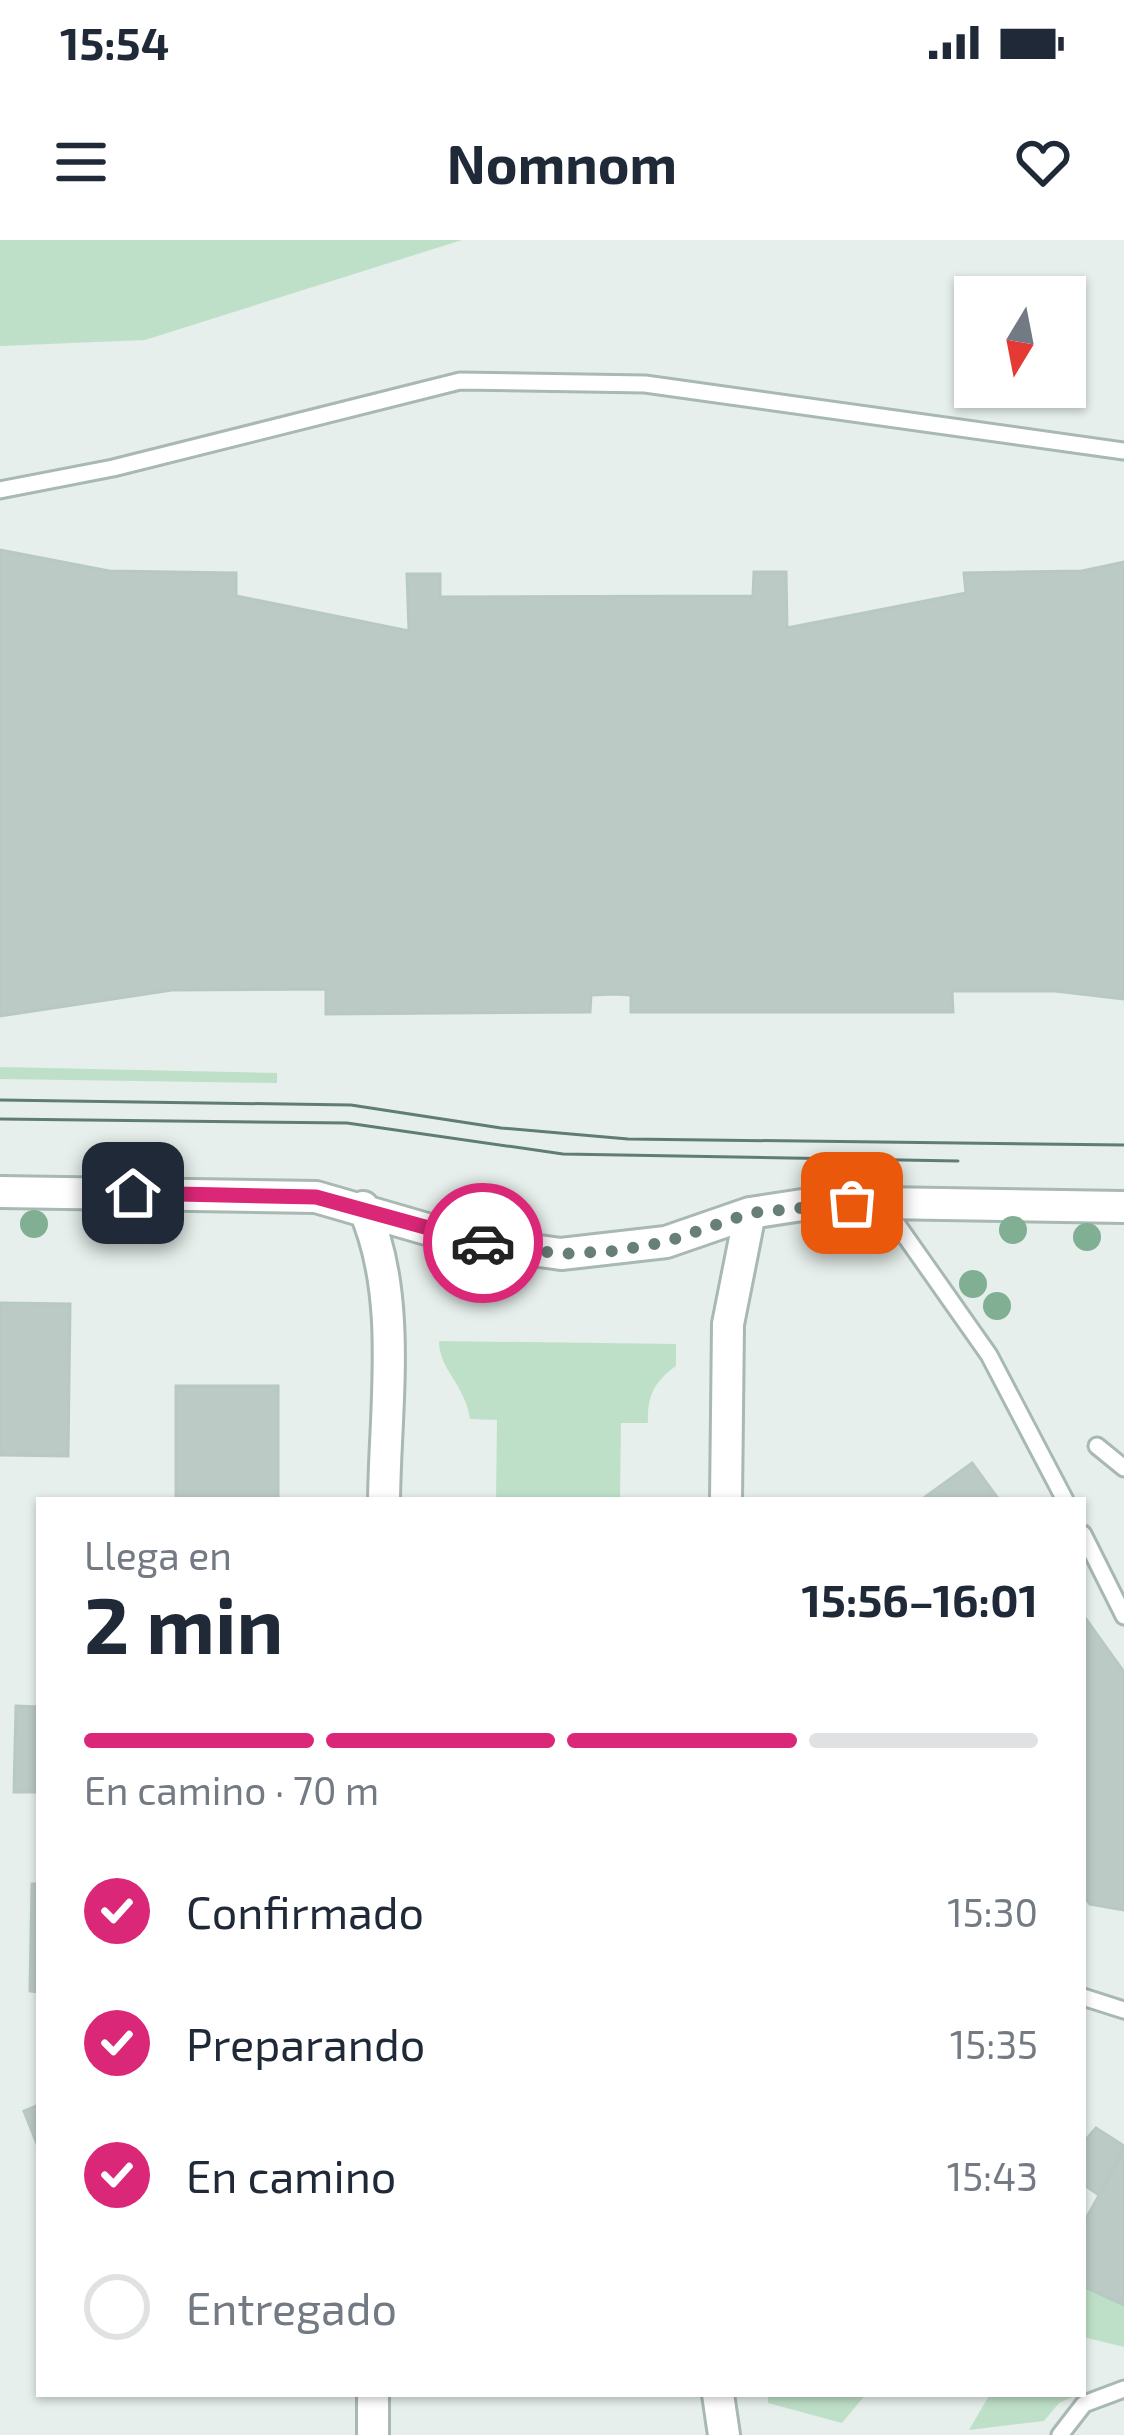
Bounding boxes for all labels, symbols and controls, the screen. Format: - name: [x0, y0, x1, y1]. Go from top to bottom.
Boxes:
- text: 15:54: [60, 15, 169, 69]
- icon: menu: [48, 129, 114, 195]
- icon: heart: [1010, 129, 1076, 195]
- text: Nomnom: [447, 130, 677, 195]
- north arrow: [954, 276, 1086, 408]
- map controls: [954, 276, 1086, 408]
- pin: [82, 1142, 184, 1244]
- pin: [801, 1152, 903, 1254]
- icon: home: [100, 1160, 166, 1226]
- icon: bag: [819, 1170, 885, 1236]
- courier: [423, 1183, 543, 1303]
- icon: car: [450, 1210, 516, 1276]
- text: Llega en: [84, 1531, 232, 1578]
- text: 15:56–16:01: [802, 1572, 1038, 1626]
- text: 2 min: [84, 1576, 283, 1670]
- text: En camino · 70 m: [84, 1766, 379, 1813]
- icon: check: [84, 1878, 150, 1944]
- text: Confirmado: [186, 1884, 424, 1938]
- text: 15:30: [947, 1888, 1038, 1935]
- icon: check: [84, 2010, 150, 2076]
- text: Preparando: [186, 2016, 425, 2070]
- text: 15:35: [950, 2020, 1038, 2067]
- icon: check: [84, 2142, 150, 2208]
- text: En camino: [186, 2148, 396, 2202]
- text: 15:43: [947, 2152, 1038, 2199]
- text: Entregado: [186, 2280, 397, 2334]

